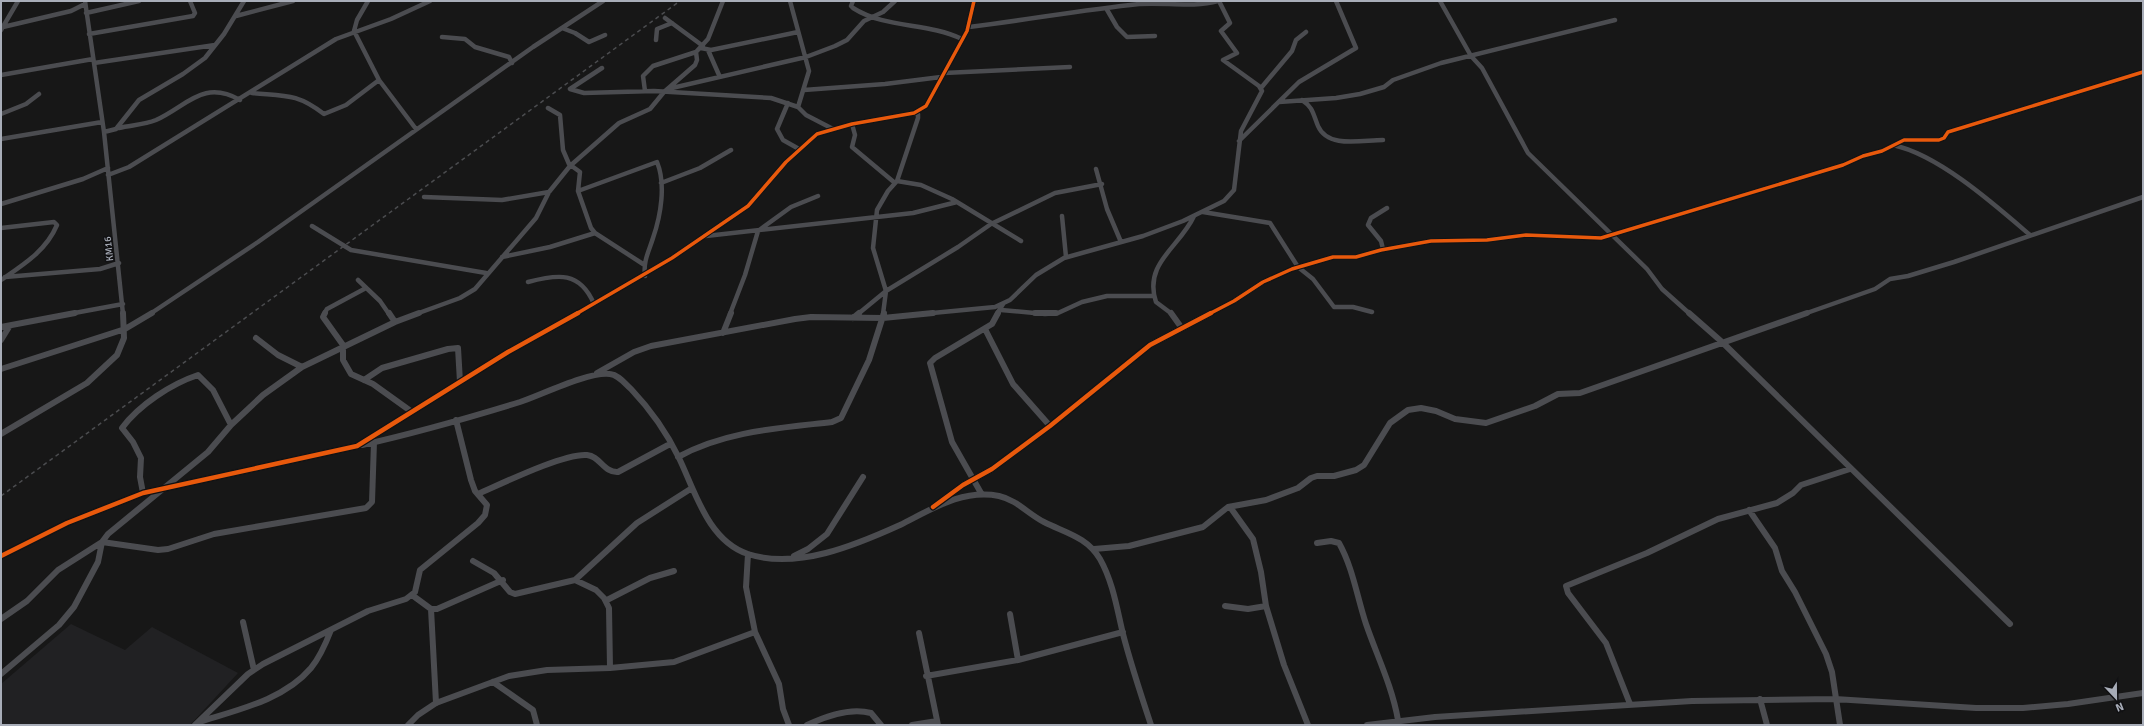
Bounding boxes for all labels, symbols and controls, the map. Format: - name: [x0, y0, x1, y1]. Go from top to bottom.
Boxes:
- street label: KM16: [102, 236, 116, 262]
- north arrow: [2096, 678, 2136, 718]
- text: N: [2114, 699, 2126, 714]

